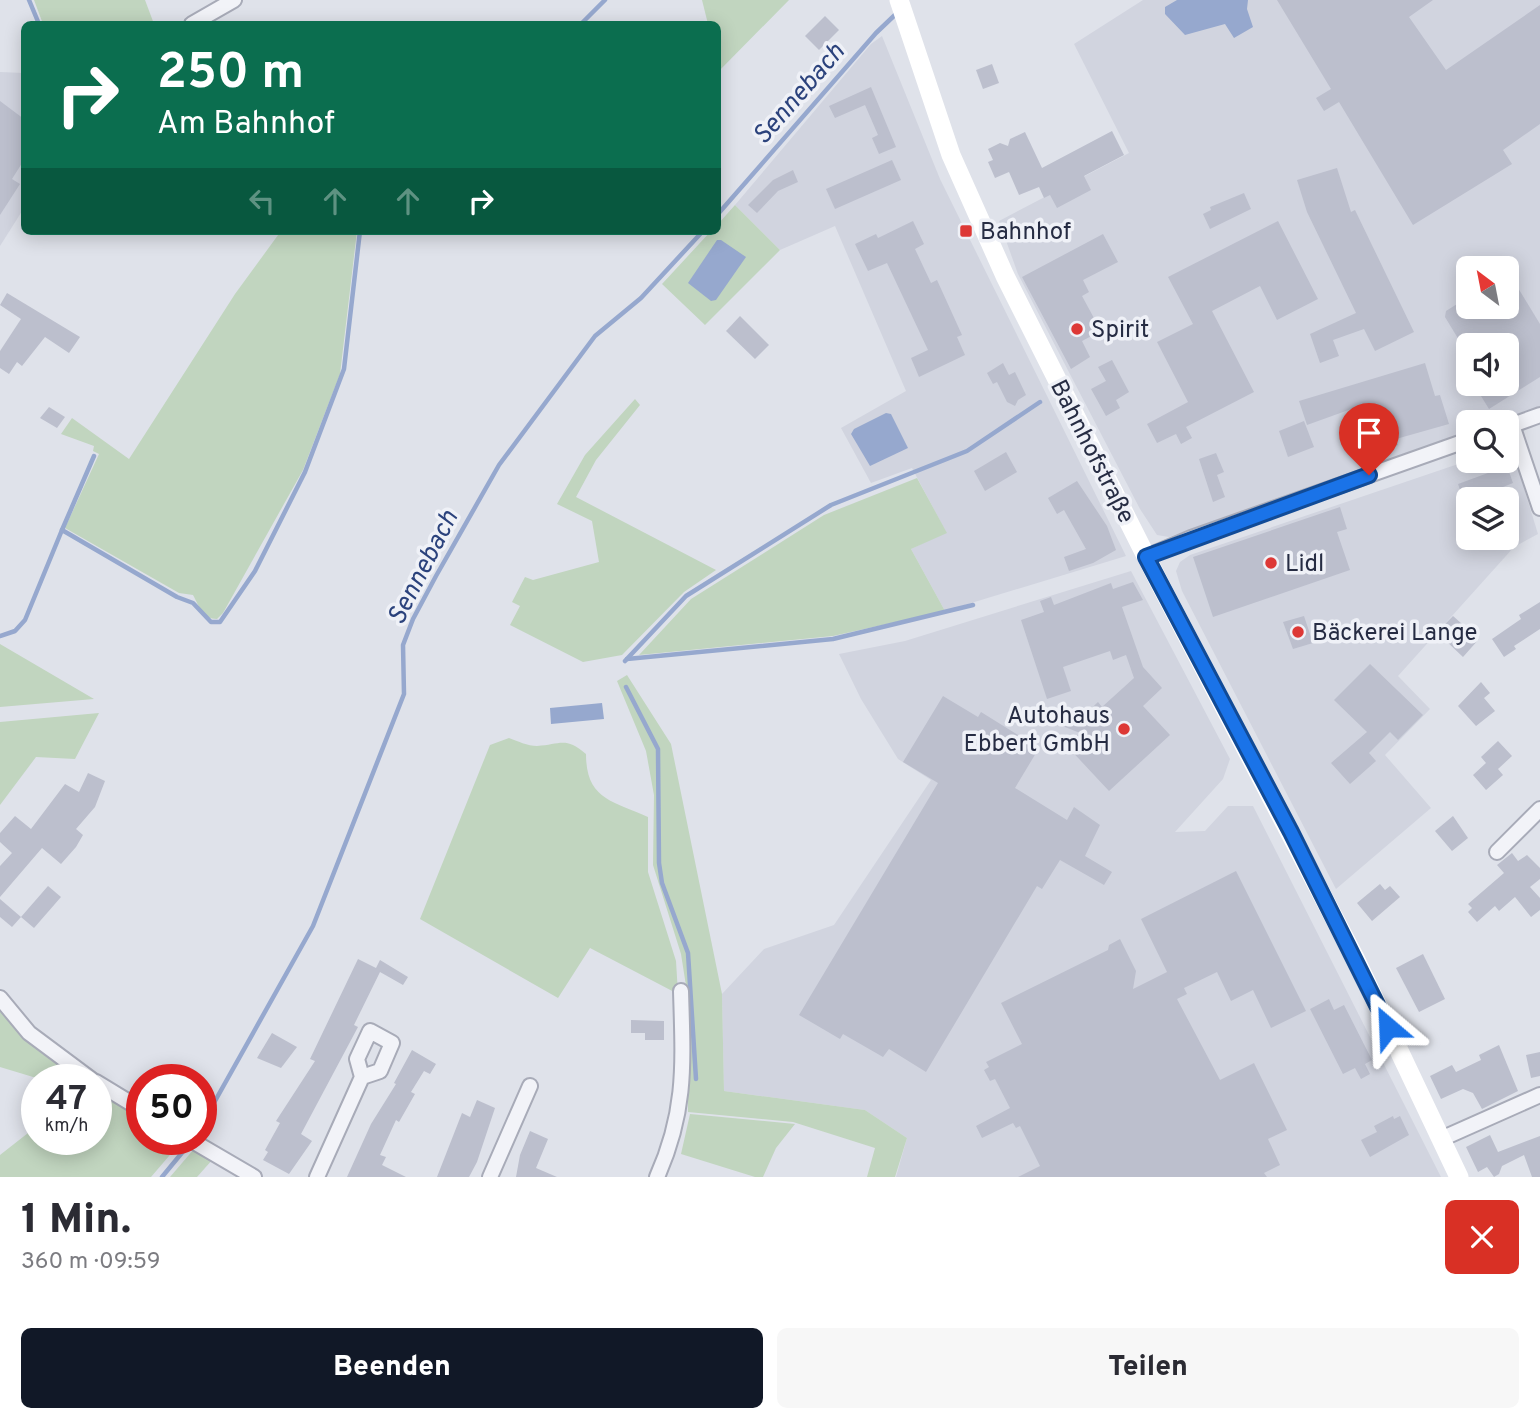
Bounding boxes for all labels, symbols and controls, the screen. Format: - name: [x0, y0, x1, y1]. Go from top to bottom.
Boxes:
- water label: Sennebach: [747, 37, 853, 152]
- text: 250 m: [157, 44, 304, 106]
- icon: right: [42, 49, 133, 140]
- text: Am Bahnhof: [157, 105, 335, 145]
- icon: left: [243, 182, 281, 220]
- icon: ahead: [316, 182, 354, 220]
- icon: ahead: [389, 182, 427, 220]
- icon: right: [462, 182, 500, 220]
- place label: Bahnhof: [980, 218, 1071, 248]
- marker: Bahnhof: [958, 223, 974, 239]
- north arrow: [1456, 256, 1519, 318]
- map controls: [1456, 256, 1519, 550]
- place label: Spirit: [1091, 316, 1149, 346]
- marker: Spirit: [1069, 321, 1085, 337]
- button: sound: [1456, 333, 1519, 396]
- street label: Bahnhofstraße: [1042, 375, 1140, 529]
- pin: [1339, 403, 1399, 475]
- button: search: [1456, 410, 1519, 473]
- icon: arrive: [1350, 414, 1388, 452]
- button: layers: [1456, 487, 1519, 550]
- water label: Sennebach: [381, 505, 467, 631]
- place label: Lidl: [1285, 550, 1324, 580]
- marker: Lidl: [1263, 555, 1279, 571]
- place label: Bäckerei Lange: [1312, 619, 1477, 649]
- marker: Bäckerei Lange: [1290, 624, 1306, 640]
- place label: Autohaus Ebbert GmbH: [964, 702, 1110, 760]
- marker: Autohaus Ebbert GmbH: [1116, 721, 1132, 737]
- position arrow: [1351, 990, 1425, 1064]
- speed limit sign: 50: [126, 1064, 217, 1155]
- text: 47: [46, 1078, 87, 1122]
- text: km/h: [45, 1115, 88, 1138]
- text: 1 Min.: [21, 1195, 131, 1248]
- button: close: [1445, 1200, 1519, 1274]
- text: 360 m · 09:59: [21, 1248, 161, 1277]
- button: Beenden: [21, 1328, 763, 1408]
- button: Teilen: [777, 1328, 1519, 1408]

